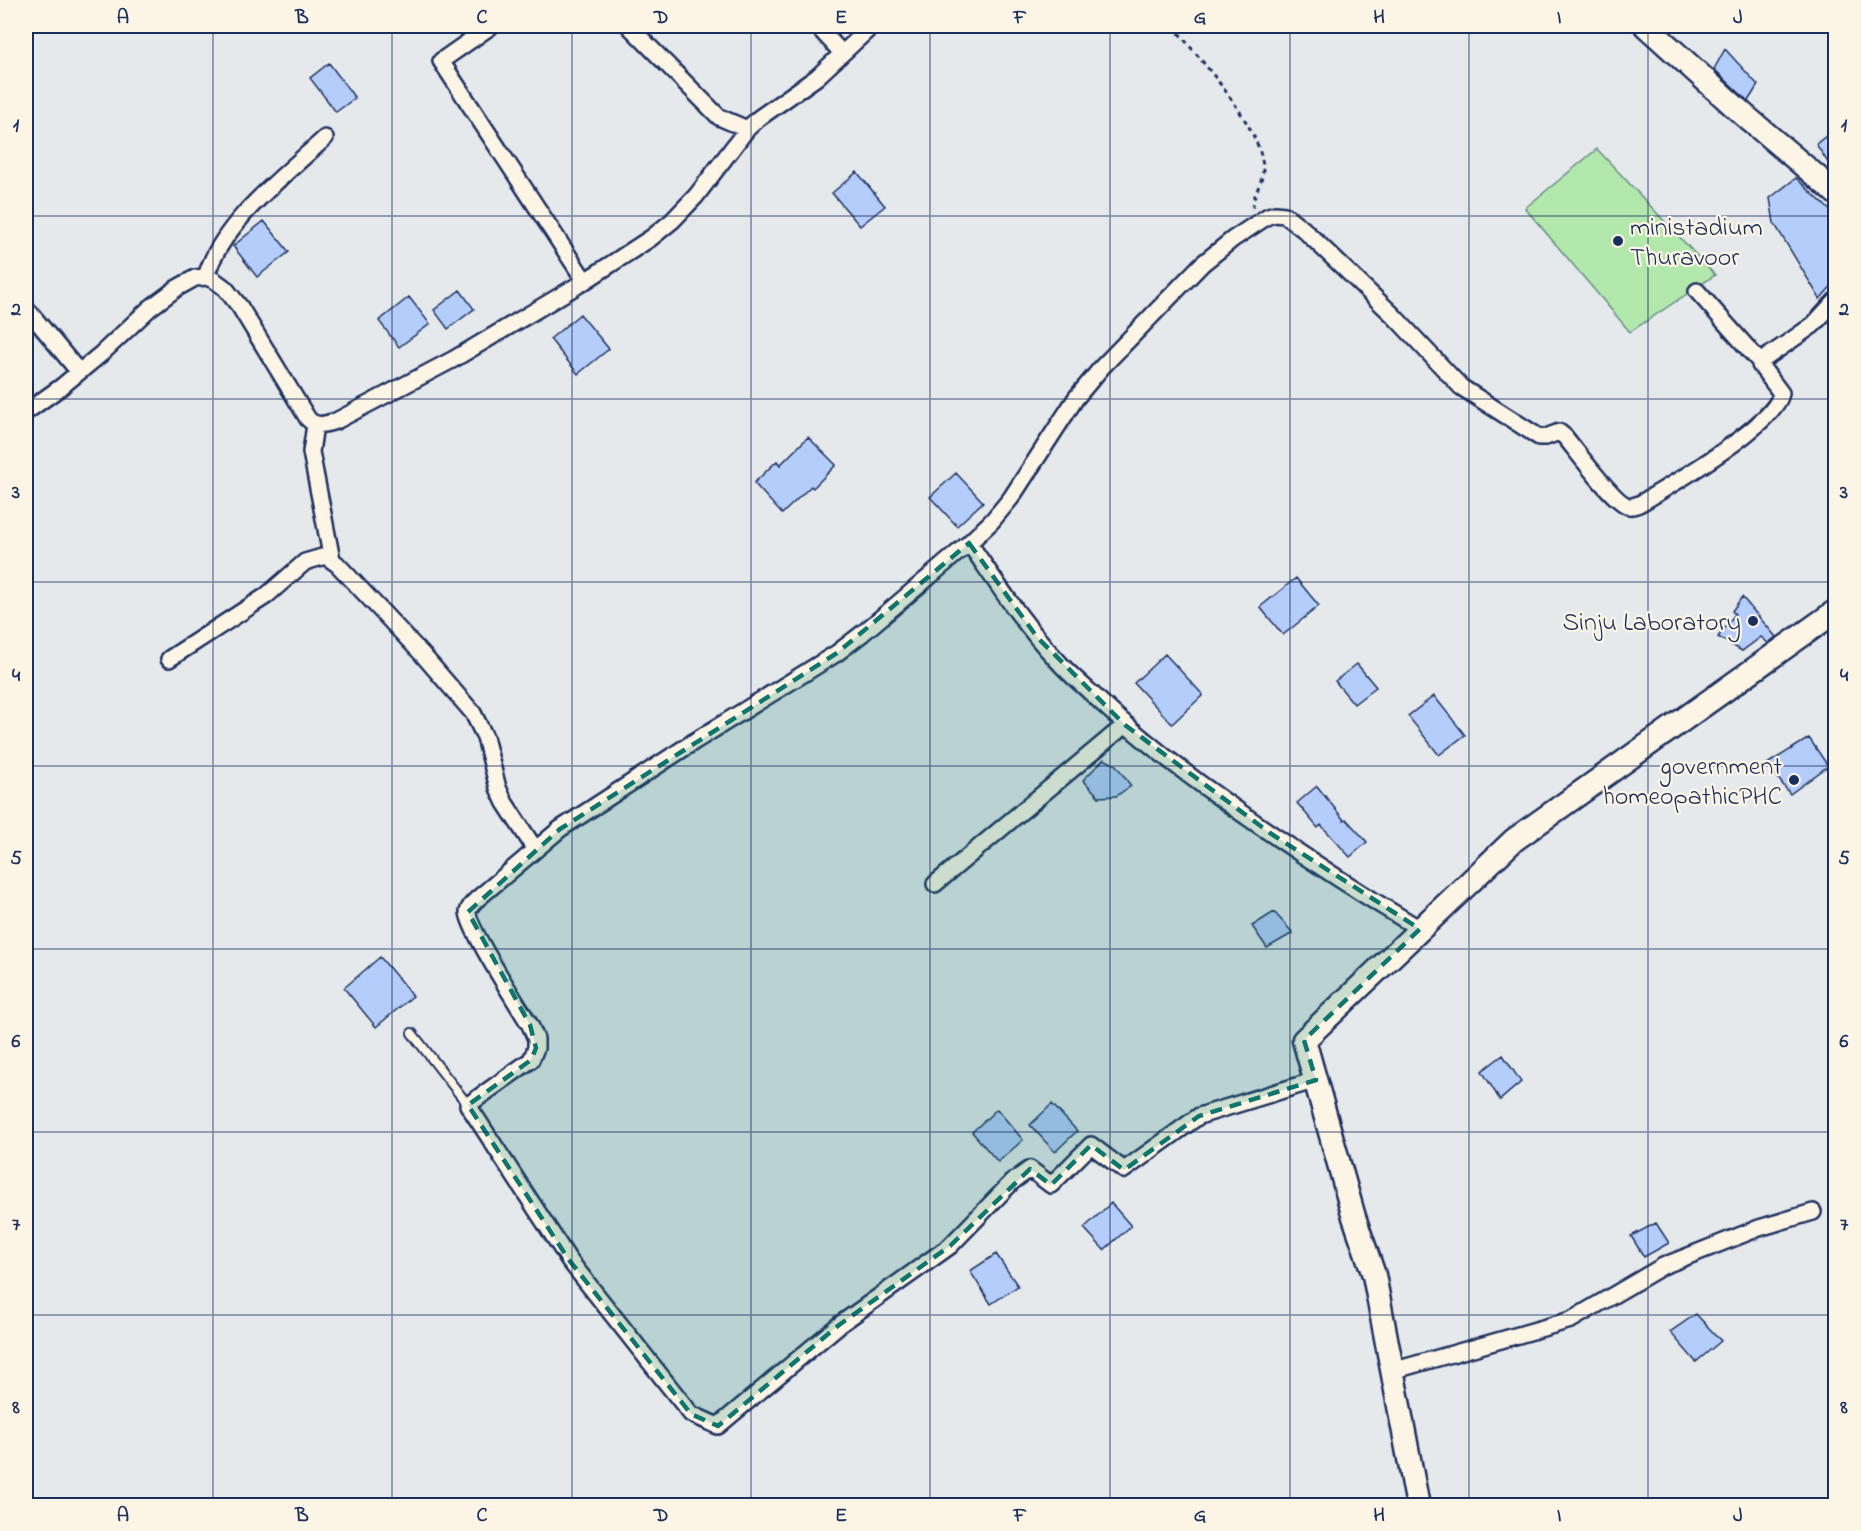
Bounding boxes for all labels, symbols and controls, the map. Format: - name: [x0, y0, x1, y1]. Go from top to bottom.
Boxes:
- text: A: [117, 4, 129, 33]
- text: B: [294, 4, 309, 33]
- text: C: [477, 4, 488, 33]
- text: D: [653, 4, 668, 33]
- text: E: [835, 4, 847, 33]
- text: F: [1013, 4, 1027, 33]
- text: G: [1194, 4, 1207, 33]
- text: H: [1373, 4, 1385, 33]
- text: I: [1557, 4, 1562, 33]
- text: J: [1733, 4, 1743, 33]
- text: 1: [13, 112, 20, 141]
- text: 1: [1841, 112, 1848, 141]
- place label: ministadium Thuravoor: [1630, 210, 1763, 278]
- marker: ministadium Thuravoor: [1611, 234, 1625, 248]
- text: 2: [10, 296, 21, 325]
- text: 2: [1838, 296, 1849, 325]
- text: 3: [11, 479, 20, 508]
- text: 3: [1839, 479, 1848, 508]
- place label: Sinju Laboratory: [1563, 605, 1741, 643]
- marker: Sinju Laboratory: [1746, 614, 1760, 628]
- text: 4: [12, 662, 21, 691]
- text: 4: [1840, 662, 1849, 691]
- place label: government homeopathicPHC: [1602, 749, 1782, 817]
- marker: government homeopathicPHC: [1787, 773, 1801, 787]
- text: 5: [10, 845, 22, 874]
- text: 5: [1838, 845, 1850, 874]
- text: 6: [12, 1028, 21, 1057]
- text: 6: [1840, 1028, 1849, 1057]
- text: 7: [12, 1211, 21, 1240]
- text: 7: [1840, 1211, 1849, 1240]
- text: 8: [11, 1394, 20, 1423]
- text: 8: [1839, 1394, 1848, 1423]
- text: A: [117, 1502, 129, 1531]
- text: B: [294, 1502, 309, 1531]
- text: C: [477, 1502, 488, 1531]
- text: D: [653, 1502, 668, 1531]
- text: E: [835, 1502, 847, 1531]
- text: F: [1013, 1502, 1027, 1531]
- text: G: [1194, 1502, 1207, 1531]
- text: H: [1373, 1502, 1385, 1531]
- text: I: [1557, 1502, 1562, 1531]
- text: J: [1733, 1502, 1743, 1531]

